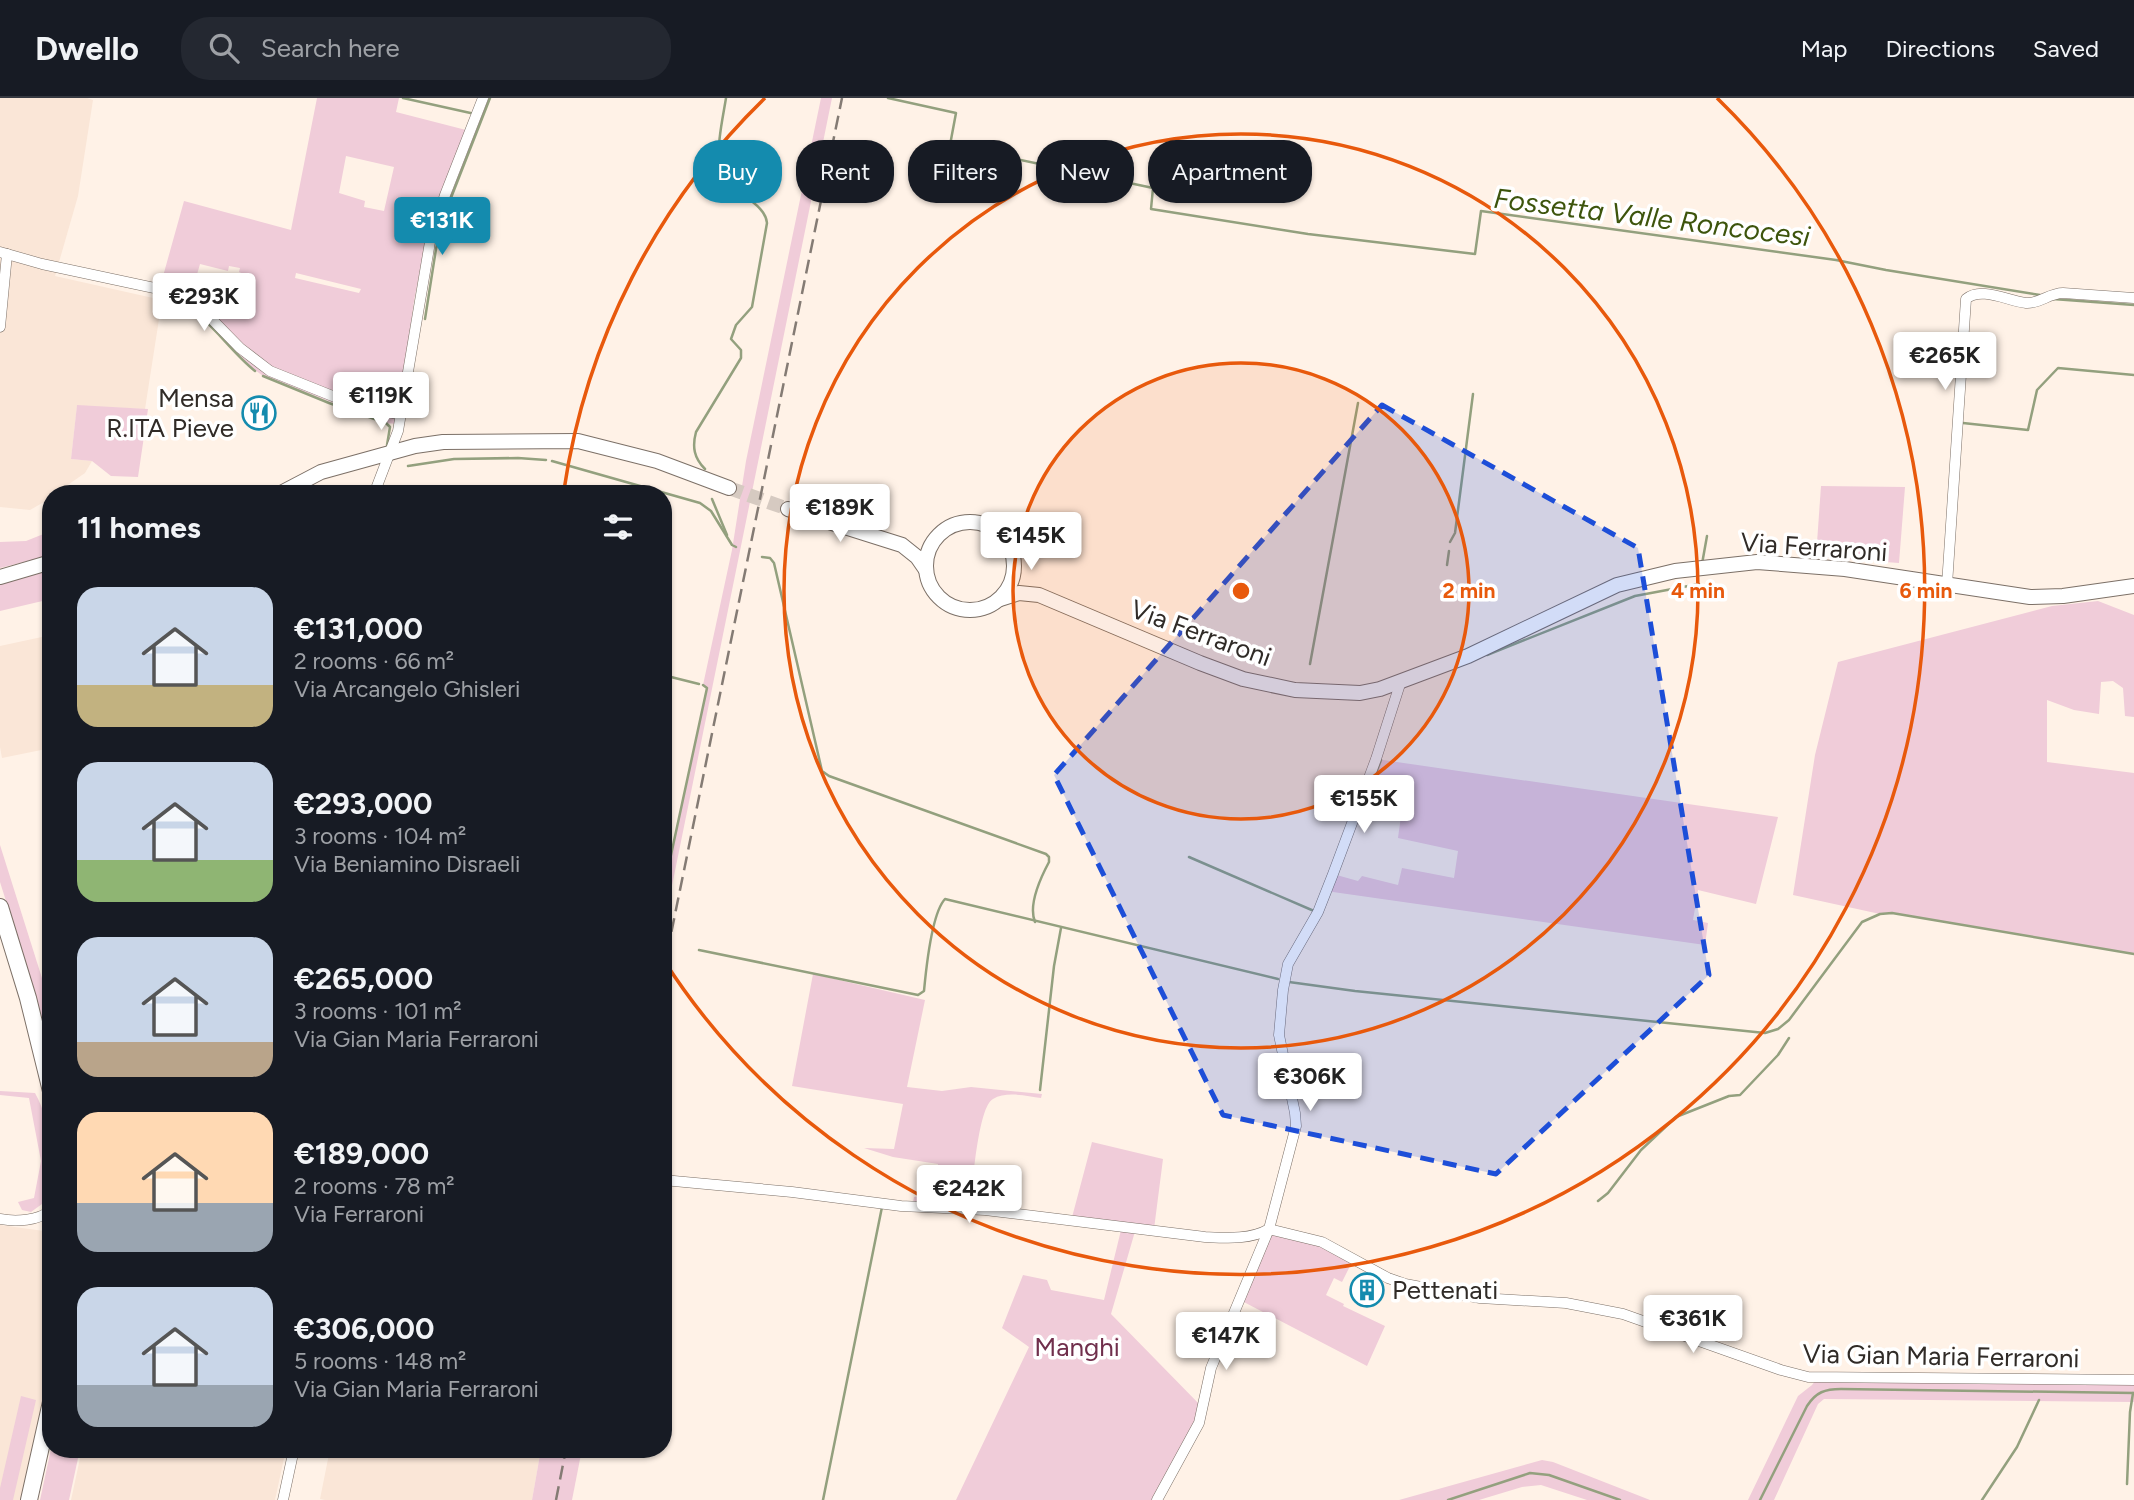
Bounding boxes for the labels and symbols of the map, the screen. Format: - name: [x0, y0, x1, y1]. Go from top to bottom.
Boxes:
- water label: Fossetta Valle Roncocesi: [1492, 181, 1813, 253]
- pin: €131K: [393, 198, 491, 257]
- pin: €293K: [155, 274, 253, 333]
- pin: €265K: [1896, 332, 1994, 392]
- pin: €119K: [332, 372, 430, 432]
- place label: Mensa R.ITA Pieve: [106, 382, 234, 444]
- restaurant icon: Mensa R.ITA Pieve: [240, 394, 278, 432]
- pin: €189K: [791, 484, 889, 544]
- pin: €145K: [982, 512, 1080, 572]
- street label: Via Ferraroni: [1739, 526, 1889, 568]
- text: 2 min: [1443, 578, 1495, 603]
- text: 4 min: [1671, 578, 1725, 603]
- text: 6 min: [1900, 578, 1952, 603]
- centre of rings: [1229, 579, 1253, 603]
- street label: Via Ferraroni: [1126, 593, 1276, 673]
- pin: €155K: [1315, 776, 1413, 835]
- pin: €306K: [1261, 1054, 1359, 1113]
- pin: €242K: [920, 1166, 1018, 1225]
- building icon: Pettenati: [1348, 1271, 1386, 1309]
- place label: Pettenati: [1392, 1274, 1498, 1306]
- pin: €361K: [1644, 1296, 1742, 1355]
- pin: €147K: [1177, 1312, 1275, 1372]
- park label: Manghi: [1034, 1331, 1120, 1363]
- street label: Via Gian Maria Ferraroni: [1802, 1338, 2080, 1374]

